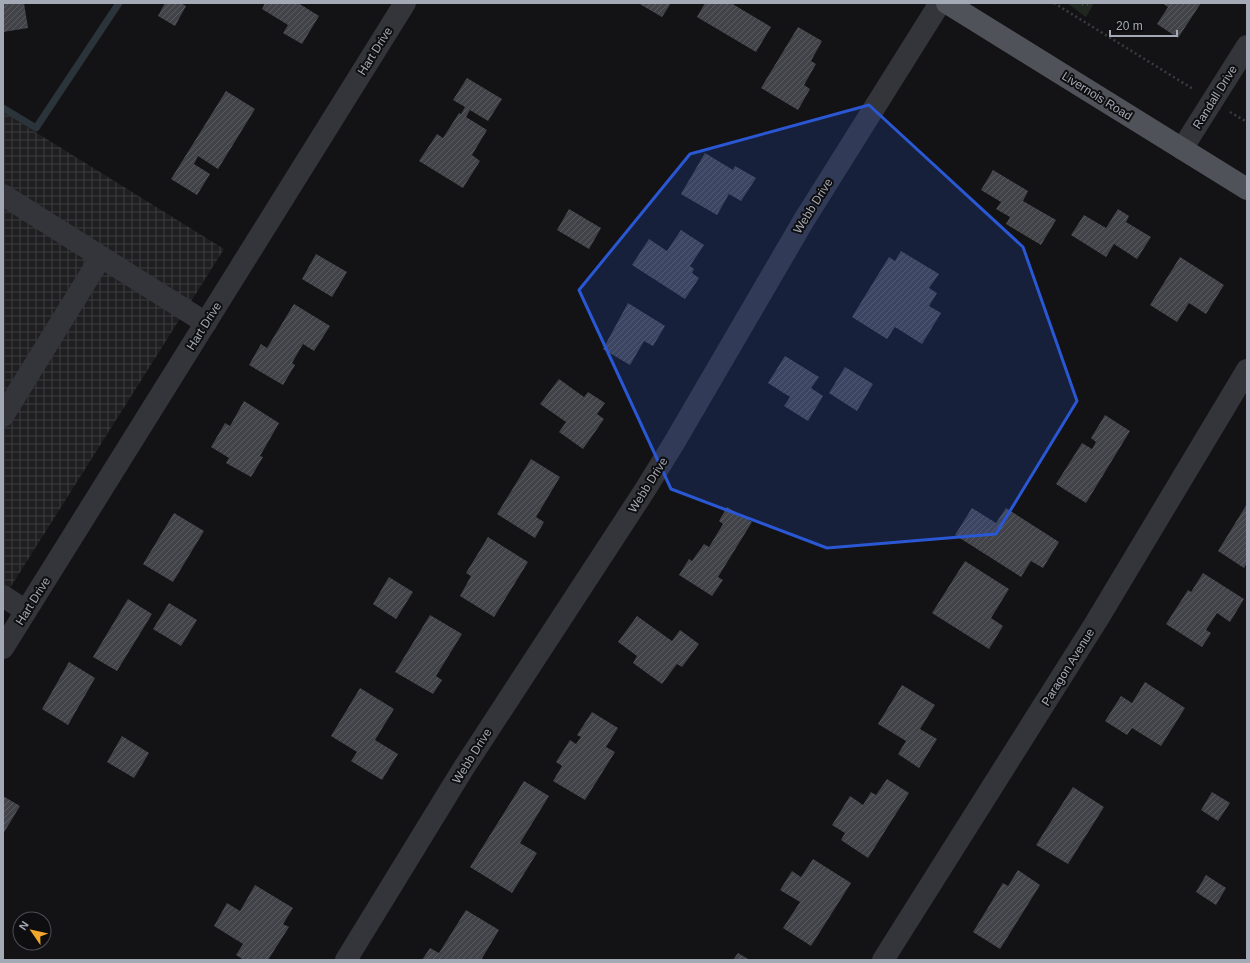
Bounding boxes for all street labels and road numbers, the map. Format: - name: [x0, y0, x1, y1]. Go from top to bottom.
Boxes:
- street label: Hart Drive: [355, 24, 395, 78]
- street label: Randall Drive: [1190, 62, 1240, 131]
- street label: Livernois Road: [1059, 69, 1135, 123]
- street label: Webb Drive: [791, 176, 836, 236]
- street label: Hart Drive: [184, 299, 224, 353]
- street label: Webb Drive: [626, 455, 671, 515]
- street label: Hart Drive: [13, 574, 53, 628]
- street label: Paragon Avenue: [1039, 625, 1098, 708]
- street label: Webb Drive: [450, 726, 495, 786]

